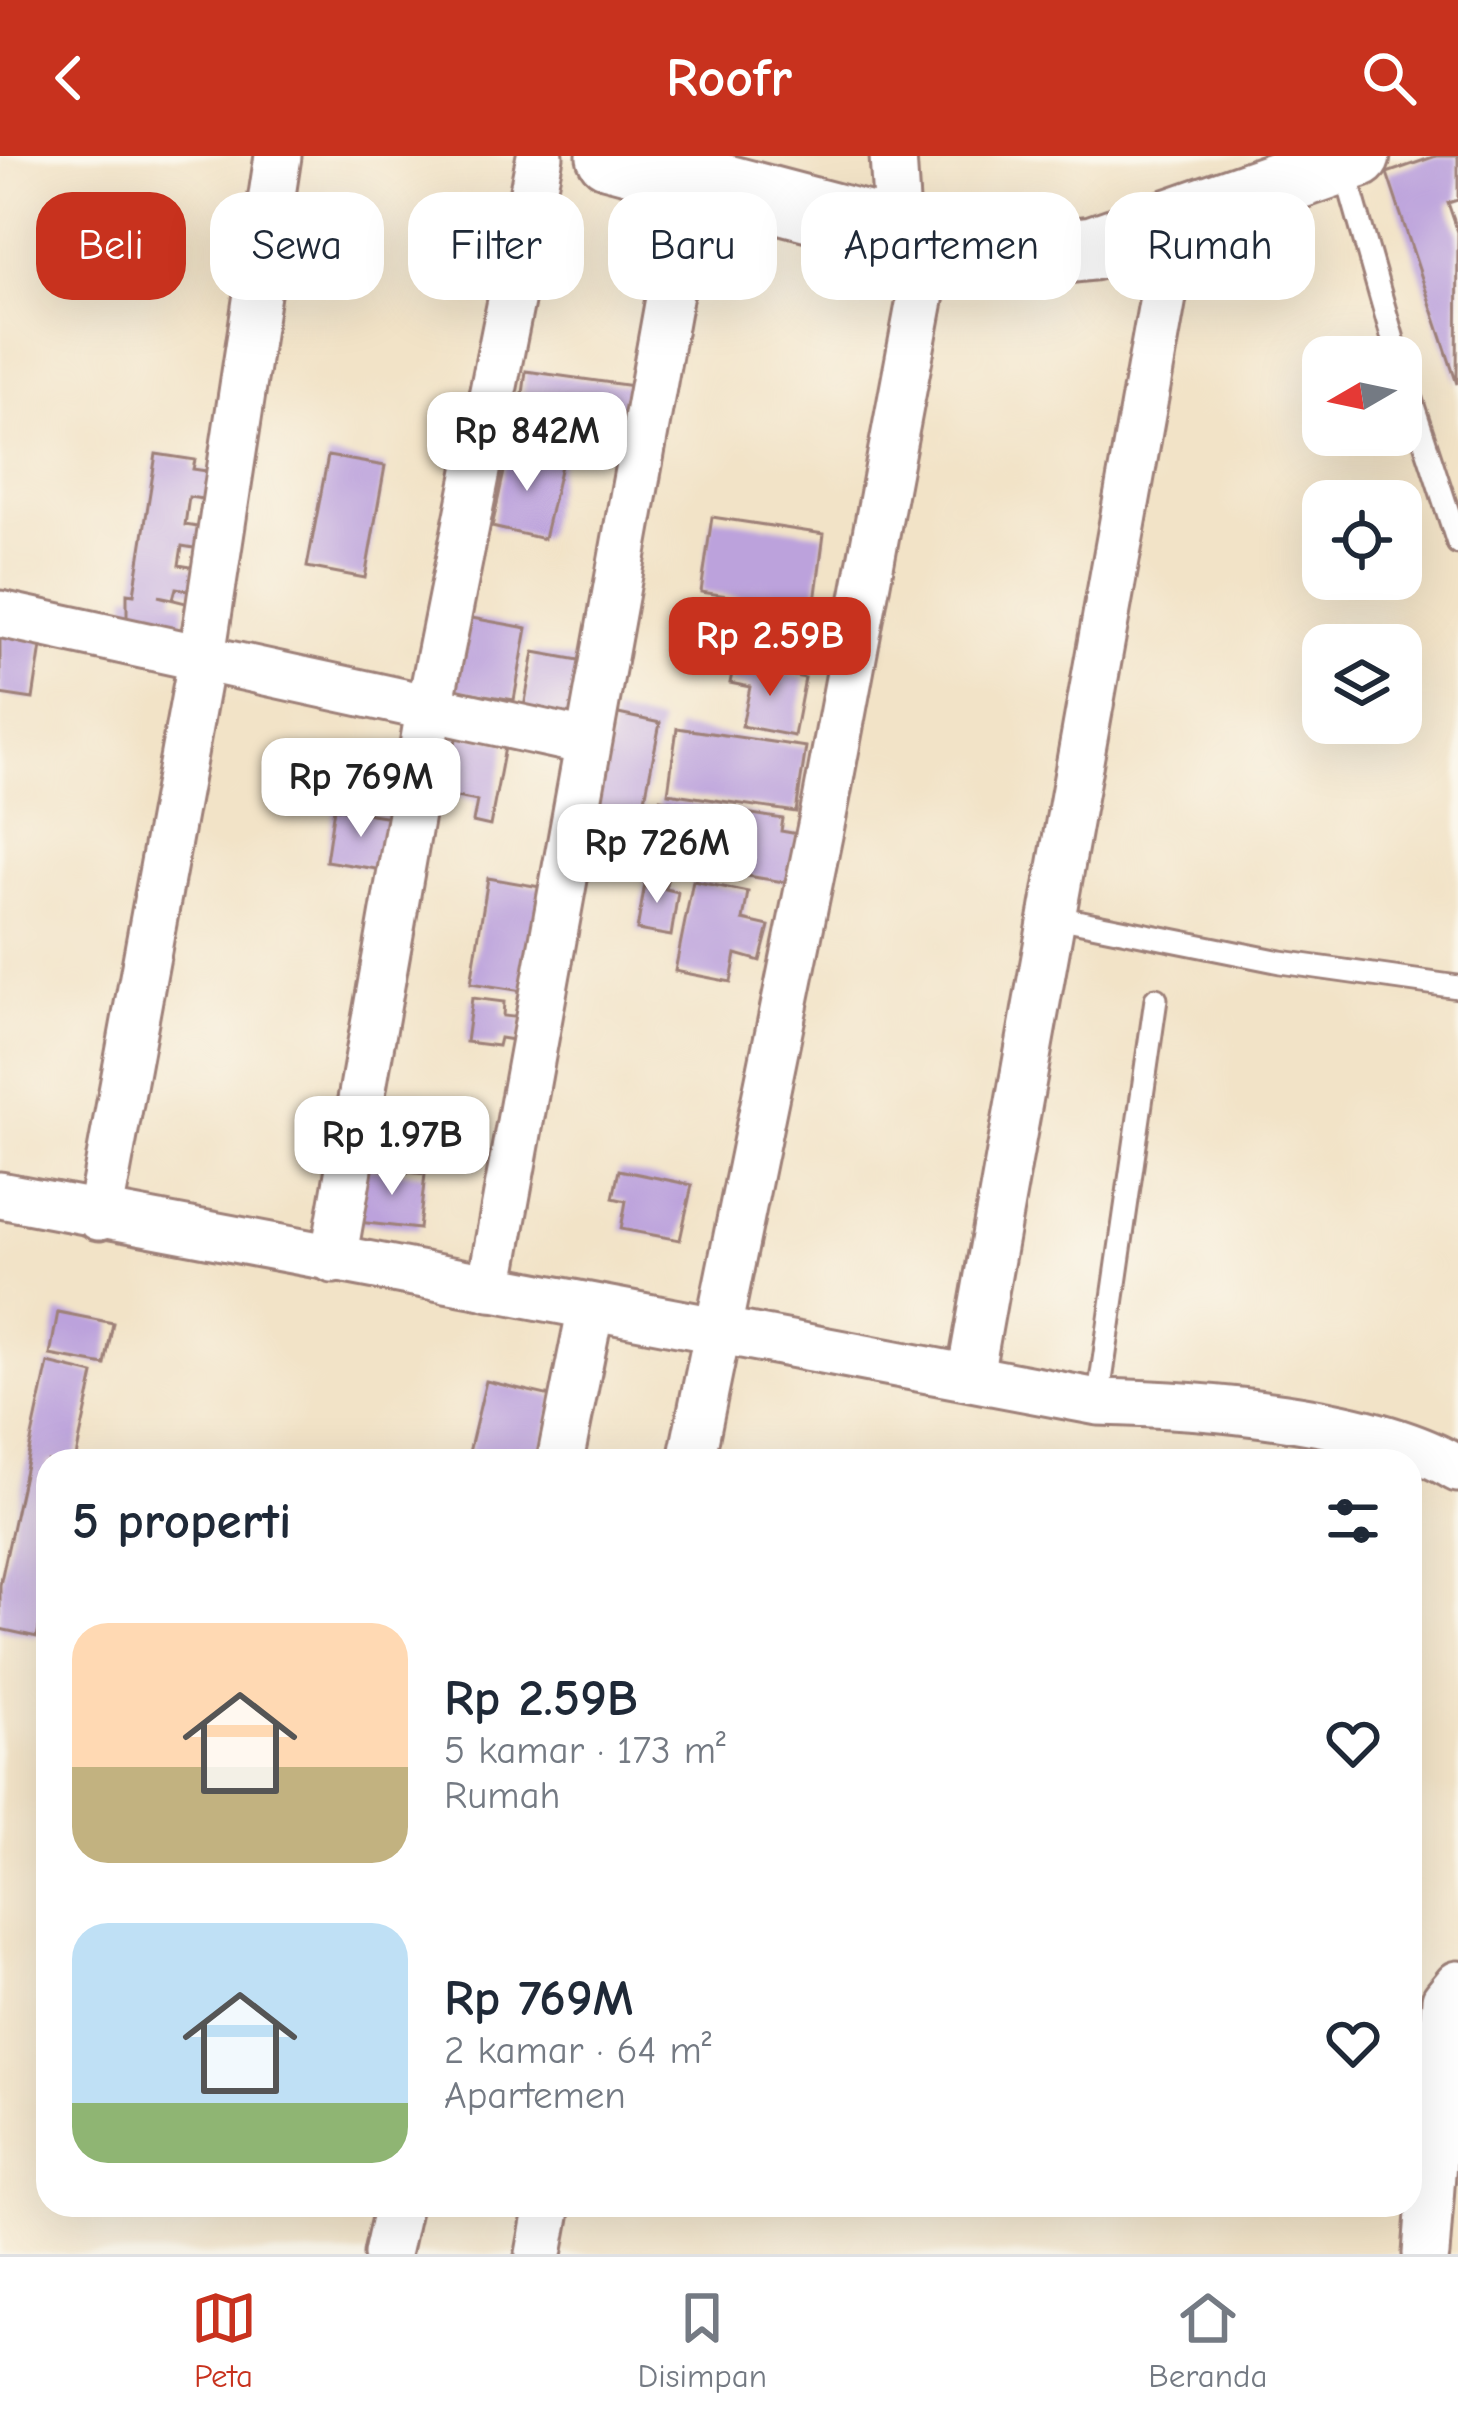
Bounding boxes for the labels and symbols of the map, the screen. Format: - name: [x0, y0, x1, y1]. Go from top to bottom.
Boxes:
- north arrow: [1302, 336, 1422, 456]
- pin: Rp 842M: [416, 392, 638, 494]
- pin: Rp 2.59B: [646, 597, 894, 699]
- pin: Rp 769M: [250, 738, 472, 840]
- pin: Rp 726M: [546, 804, 768, 906]
- pin: Rp 1.97B: [268, 1096, 516, 1198]

